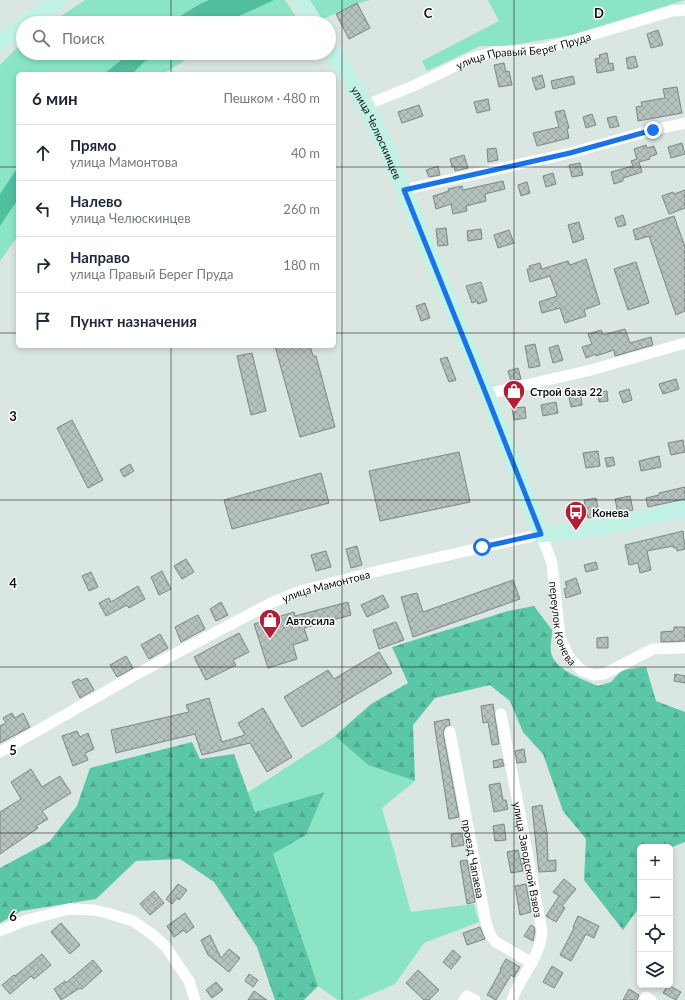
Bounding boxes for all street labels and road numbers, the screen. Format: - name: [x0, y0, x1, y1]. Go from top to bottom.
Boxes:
- street label: улица Правый Берег Пруда: [454, 29, 592, 71]
- street label: улица Челюскинцев: [349, 83, 405, 181]
- street label: улица Мамонтова: [280, 567, 371, 604]
- street label: переулок Конева: [548, 581, 580, 668]
- street label: улица Заводской Взвоз: [511, 801, 546, 918]
- street label: проезд Чапаева: [460, 818, 488, 899]

